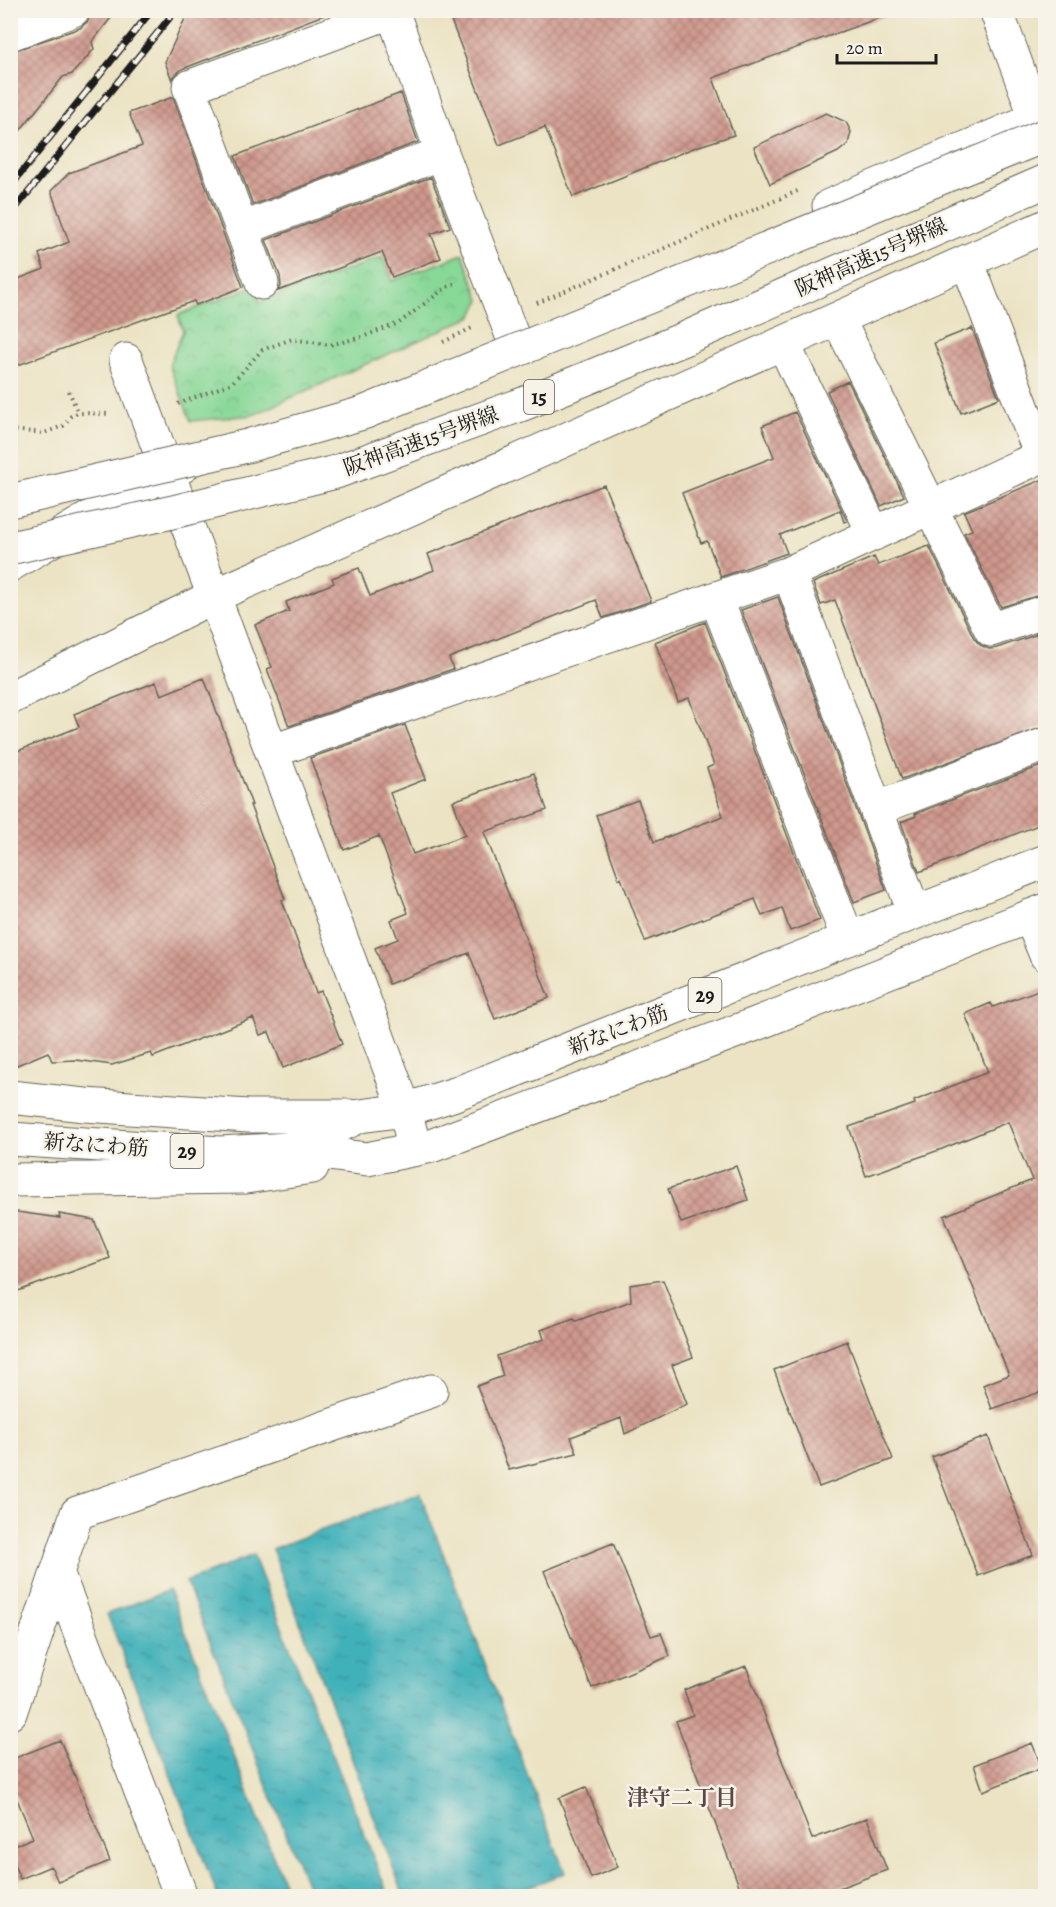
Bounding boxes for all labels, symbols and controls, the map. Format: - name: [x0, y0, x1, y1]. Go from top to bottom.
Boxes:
- scale bar: [837, 27, 936, 65]
- text: 20 m: [846, 36, 883, 60]
- street label: 阪神高速15号堺線: [791, 211, 951, 303]
- road number: 15: [524, 380, 554, 414]
- street label: 阪神高速15号堺線: [340, 400, 502, 482]
- road number: 29: [688, 978, 722, 1012]
- street label: 新なにわ筋: [564, 998, 672, 1062]
- street label: 新なにわ筋: [43, 1127, 149, 1163]
- road number: 29: [170, 1134, 204, 1168]
- district label: 津守二丁目: [627, 1783, 737, 1813]

